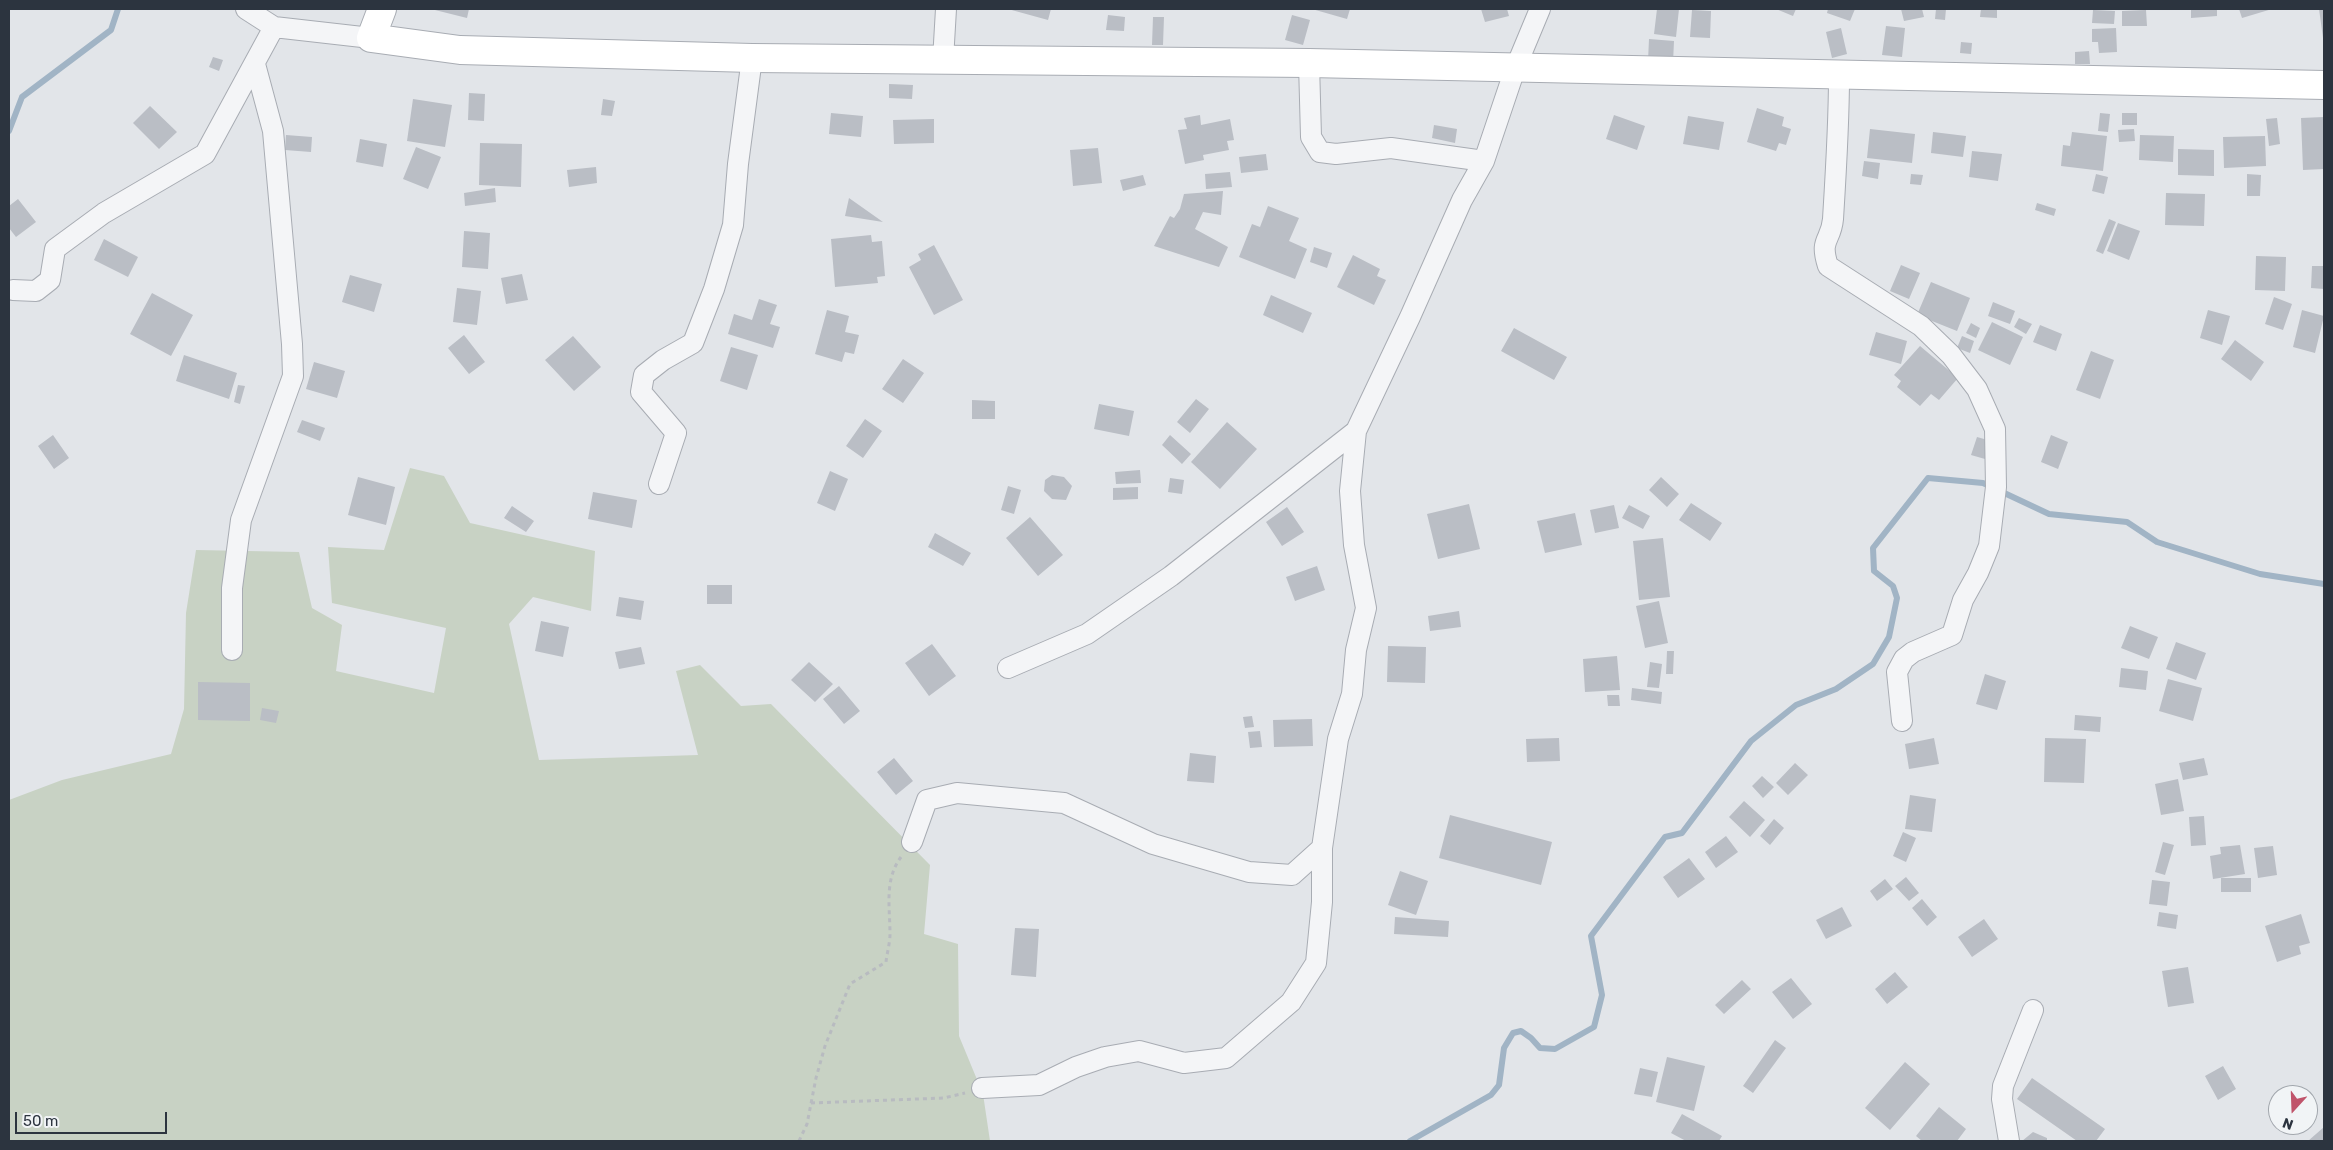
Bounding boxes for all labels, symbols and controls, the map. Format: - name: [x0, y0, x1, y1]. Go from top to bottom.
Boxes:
- north arrow: [2268, 1085, 2318, 1135]
- scale bar: [18, 1102, 170, 1134]
- text: 50 m: [23, 1112, 58, 1130]
- text: N: [2280, 1114, 2296, 1133]

